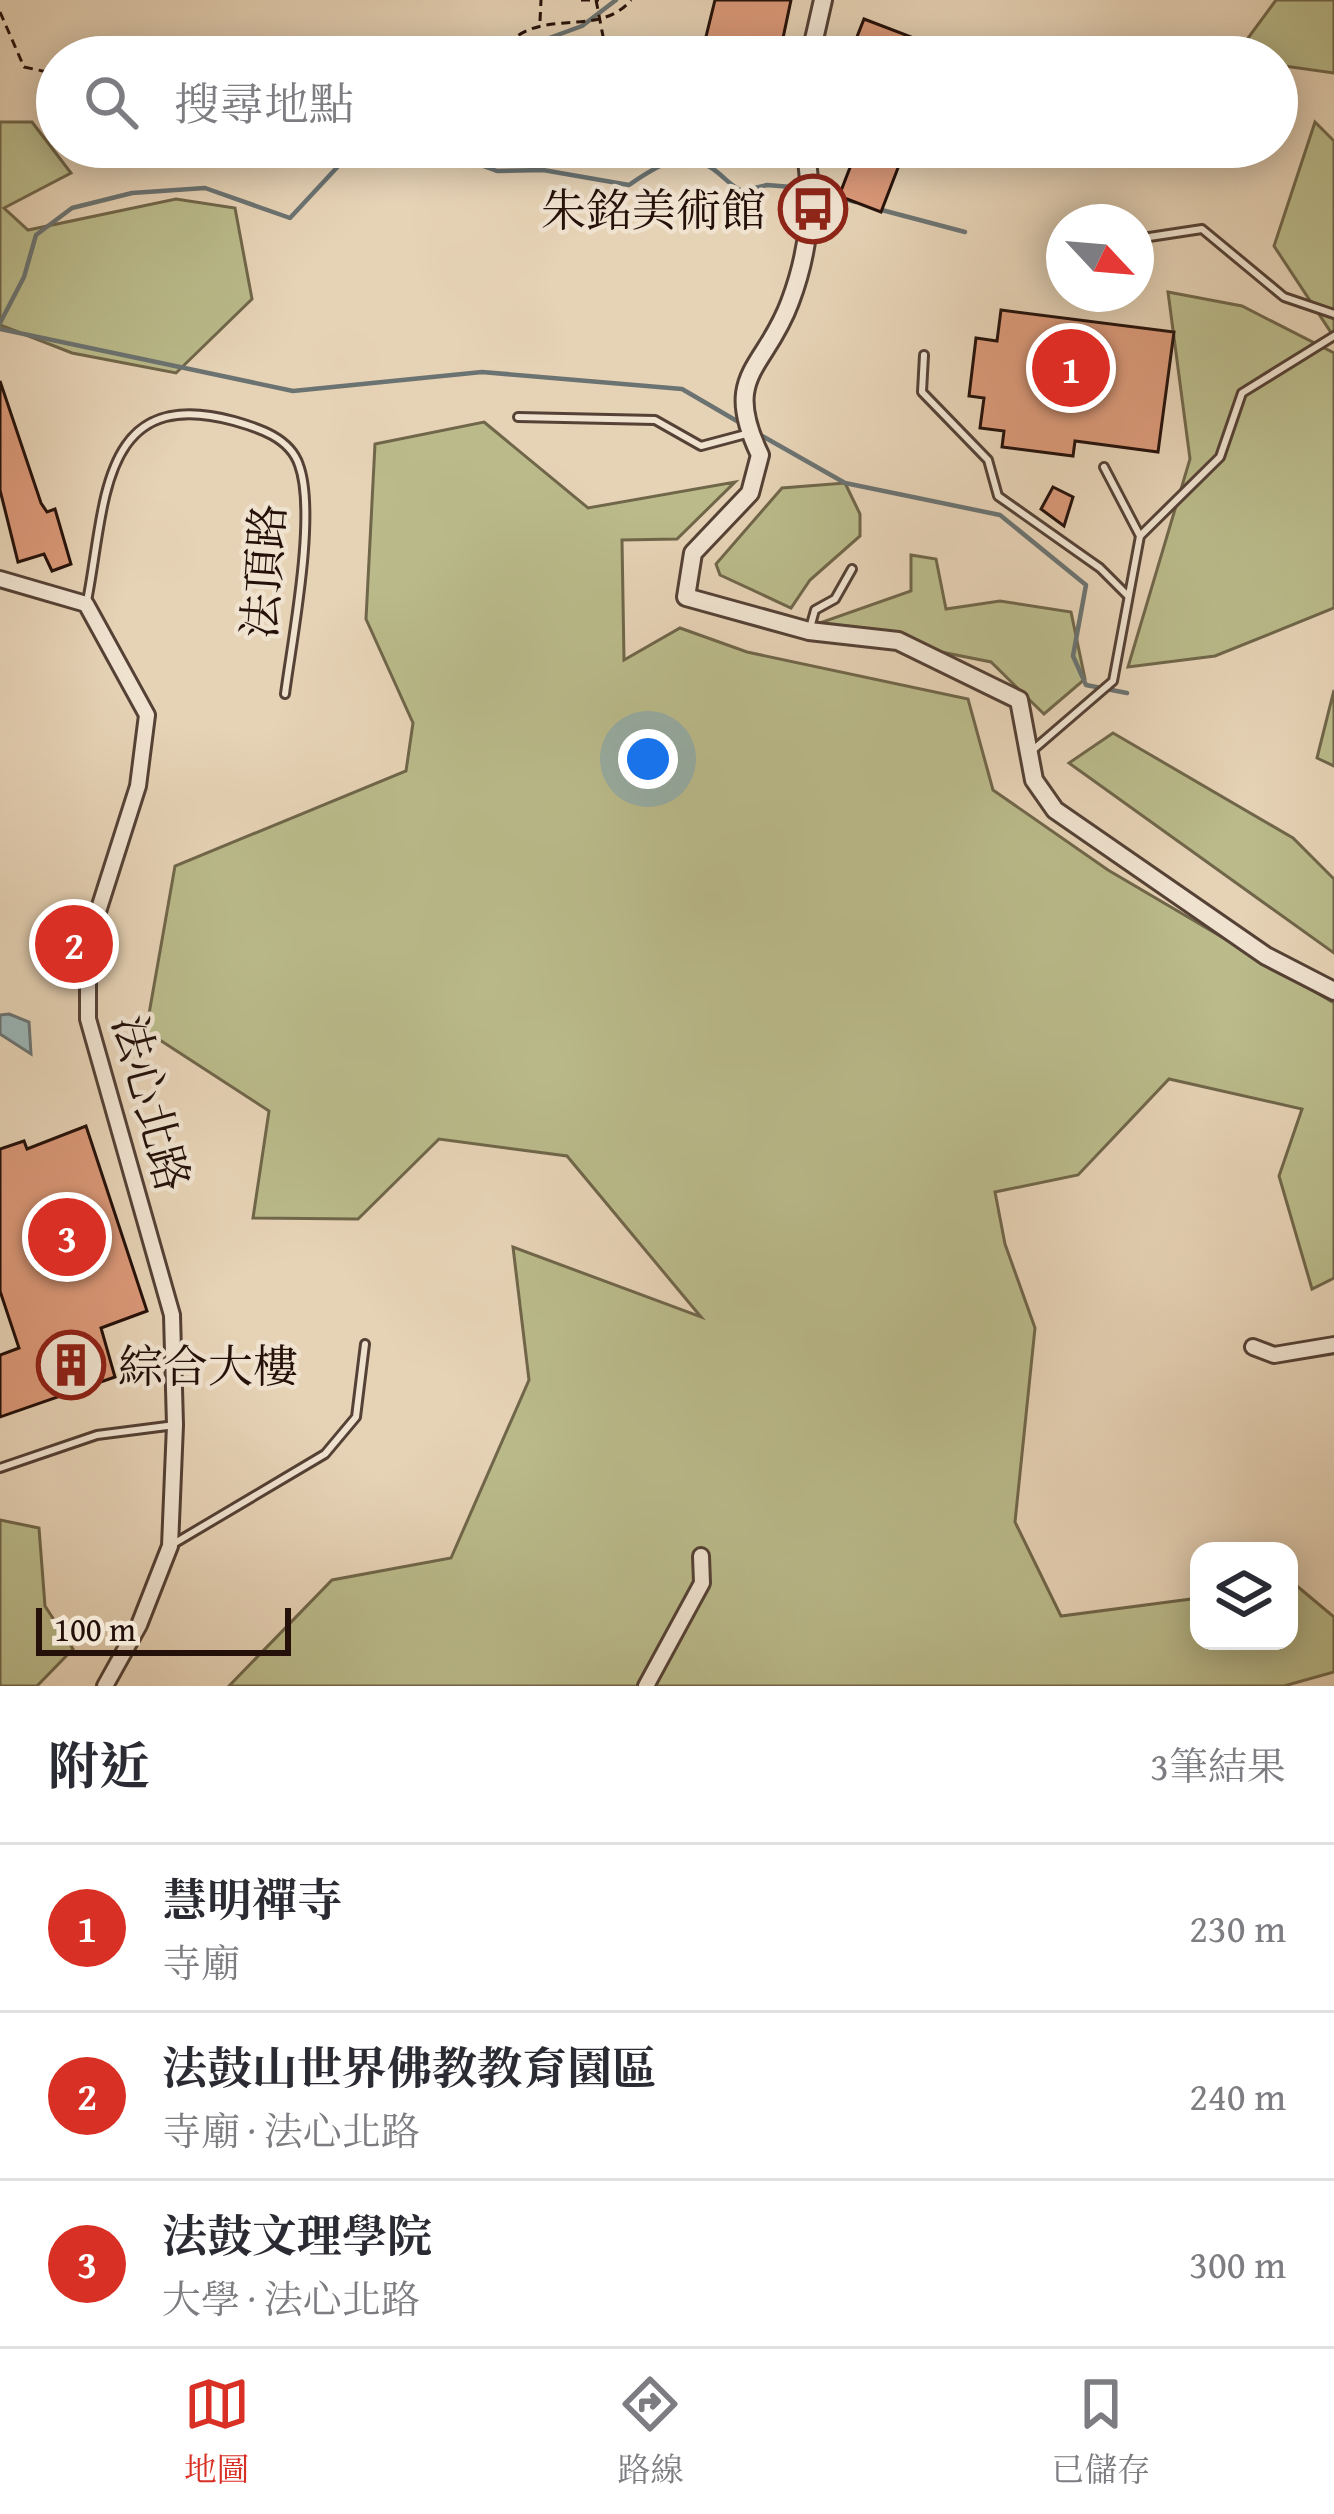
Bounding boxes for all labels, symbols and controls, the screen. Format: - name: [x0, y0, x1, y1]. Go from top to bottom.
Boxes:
- search box: [36, 36, 1298, 168]
- icon: search: [78, 69, 144, 135]
- text: 搜尋地點: [174, 71, 354, 136]
- bus stop icon: 朱銘美術館: [778, 174, 848, 244]
- place label: 朱銘美術館: [541, 177, 766, 242]
- north arrow: [1046, 204, 1154, 312]
- pin: 1: [1032, 323, 1110, 413]
- street label: 法頂路: [226, 501, 300, 641]
- your location: [618, 729, 678, 789]
- pin: 2: [35, 899, 113, 989]
- street label: 法心北路: [97, 1008, 207, 1198]
- pin: 3: [28, 1192, 106, 1282]
- building icon: 綜合大樓: [36, 1330, 106, 1400]
- place label: 綜合大樓: [118, 1333, 298, 1398]
- map controls: [1190, 1542, 1298, 1650]
- button: layers: [1190, 1542, 1298, 1650]
- scale bar: [36, 1602, 291, 1655]
- text: 100 m: [54, 1605, 136, 1653]
- text: 附近: [48, 1728, 150, 1803]
- text: 3筆結果: [1150, 1737, 1286, 1794]
- text: 慧明禪寺: [162, 1867, 342, 1932]
- text: 1: [77, 1899, 97, 1956]
- text: 230 m: [1189, 1899, 1286, 1956]
- text: 寺廟: [162, 1934, 240, 1991]
- text: 法鼓山世界佛教教育園區: [162, 2035, 657, 2100]
- text: 2: [77, 2067, 97, 2124]
- text: 240 m: [1189, 2067, 1286, 2124]
- text: 寺廟 · 法心北路: [162, 2102, 420, 2159]
- text: 法鼓文理學院: [162, 2203, 432, 2268]
- text: 3: [77, 2235, 97, 2292]
- text: 300 m: [1189, 2235, 1286, 2292]
- text: 大學 · 法心北路: [162, 2270, 420, 2327]
- tab: 地圖: [184, 2371, 250, 2493]
- tab: 路線: [617, 2371, 683, 2493]
- tab: 已儲存: [1051, 2371, 1150, 2493]

